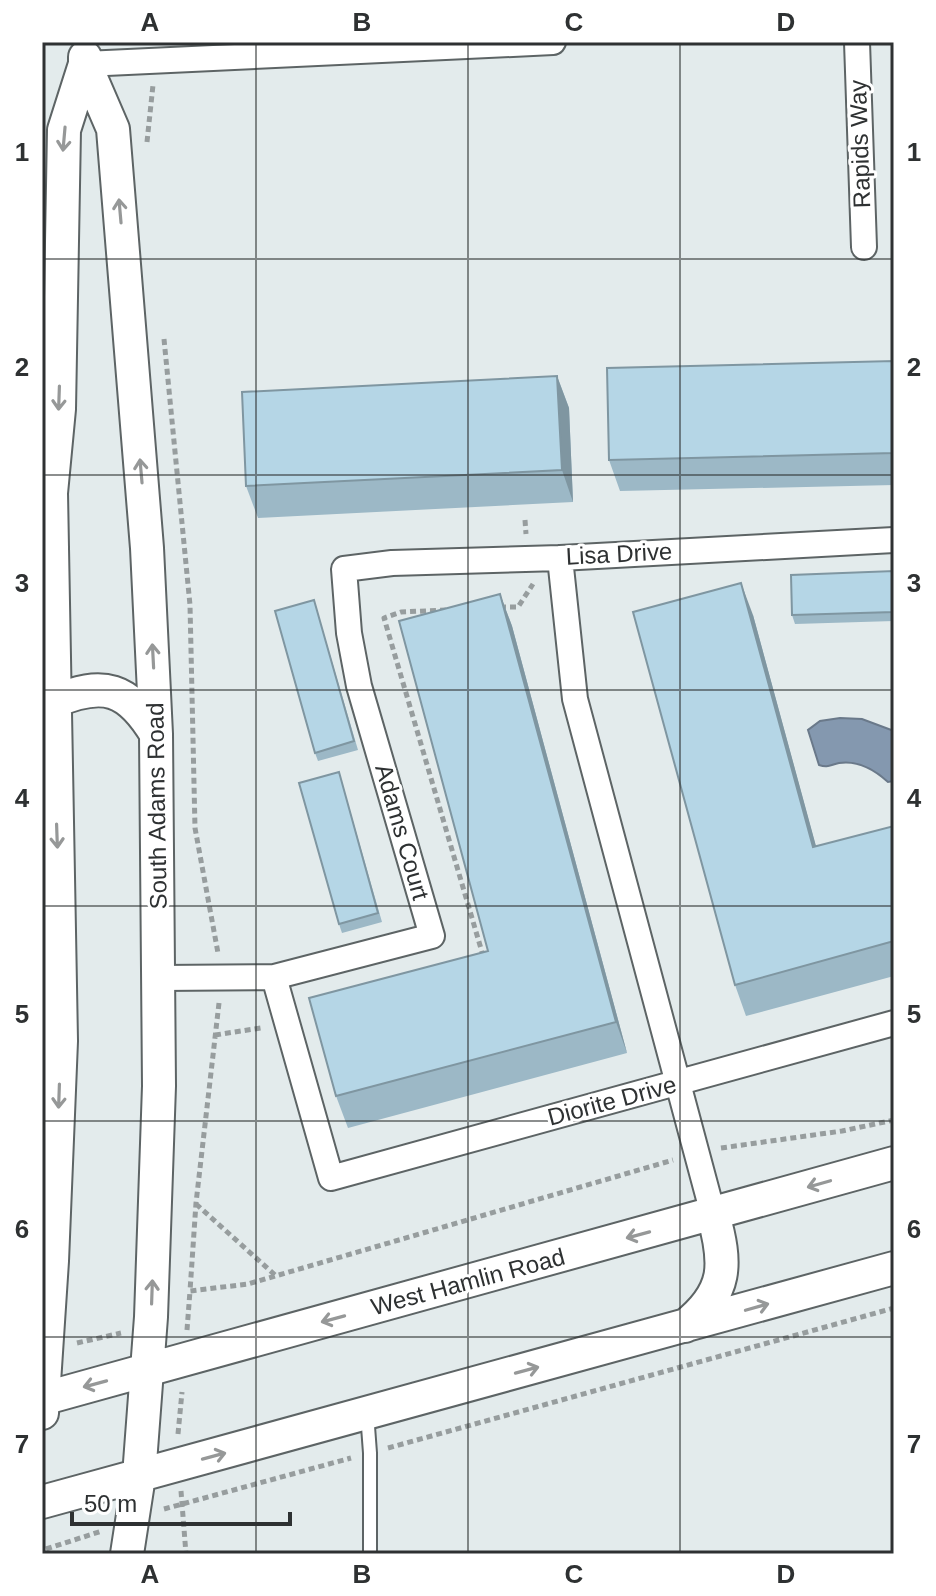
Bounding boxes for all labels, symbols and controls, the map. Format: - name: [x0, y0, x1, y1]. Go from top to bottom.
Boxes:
- text: A: [141, 7, 160, 37]
- text: B: [353, 7, 371, 37]
- text: C: [565, 7, 584, 37]
- text: D: [777, 7, 795, 37]
- street label: Rapids Way: [844, 79, 875, 209]
- one-way arrow: [57, 125, 72, 151]
- text: 1: [15, 137, 29, 167]
- text: 1: [907, 137, 921, 167]
- one-way arrow: [112, 199, 127, 225]
- text: 2: [15, 352, 29, 382]
- text: 2: [907, 352, 921, 382]
- one-way arrow: [52, 384, 67, 411]
- one-way arrow: [133, 458, 148, 485]
- street label: Lisa Drive: [565, 537, 673, 570]
- text: 3: [15, 568, 29, 598]
- text: 3: [907, 568, 921, 598]
- one-way arrow: [145, 643, 160, 670]
- street label: South Adams Road: [141, 702, 172, 910]
- street label: Adams Court: [370, 761, 435, 903]
- text: 4: [15, 783, 30, 813]
- text: 4: [907, 783, 922, 813]
- one-way arrow: [49, 822, 65, 849]
- text: 5: [15, 999, 29, 1029]
- text: 5: [907, 999, 921, 1029]
- street label: Diorite Drive: [545, 1070, 679, 1131]
- one-way arrow: [52, 1082, 67, 1109]
- one-way arrow: [806, 1178, 832, 1193]
- text: 6: [15, 1214, 29, 1244]
- text: 6: [907, 1214, 921, 1244]
- one-way arrow: [626, 1228, 652, 1243]
- street label: West Hamlin Road: [368, 1243, 568, 1320]
- one-way arrow: [145, 1279, 160, 1306]
- one-way arrow: [744, 1298, 770, 1313]
- one-way arrow: [321, 1312, 347, 1327]
- one-way arrow: [513, 1361, 539, 1376]
- one-way arrow: [83, 1378, 109, 1393]
- text: 7: [15, 1429, 29, 1459]
- text: 7: [907, 1429, 921, 1459]
- one-way arrow: [200, 1447, 226, 1462]
- scale bar: [72, 1476, 290, 1526]
- text: 50 m: [84, 1490, 137, 1517]
- text: A: [141, 1559, 160, 1589]
- text: B: [353, 1559, 371, 1589]
- text: C: [565, 1559, 584, 1589]
- text: D: [777, 1559, 795, 1589]

